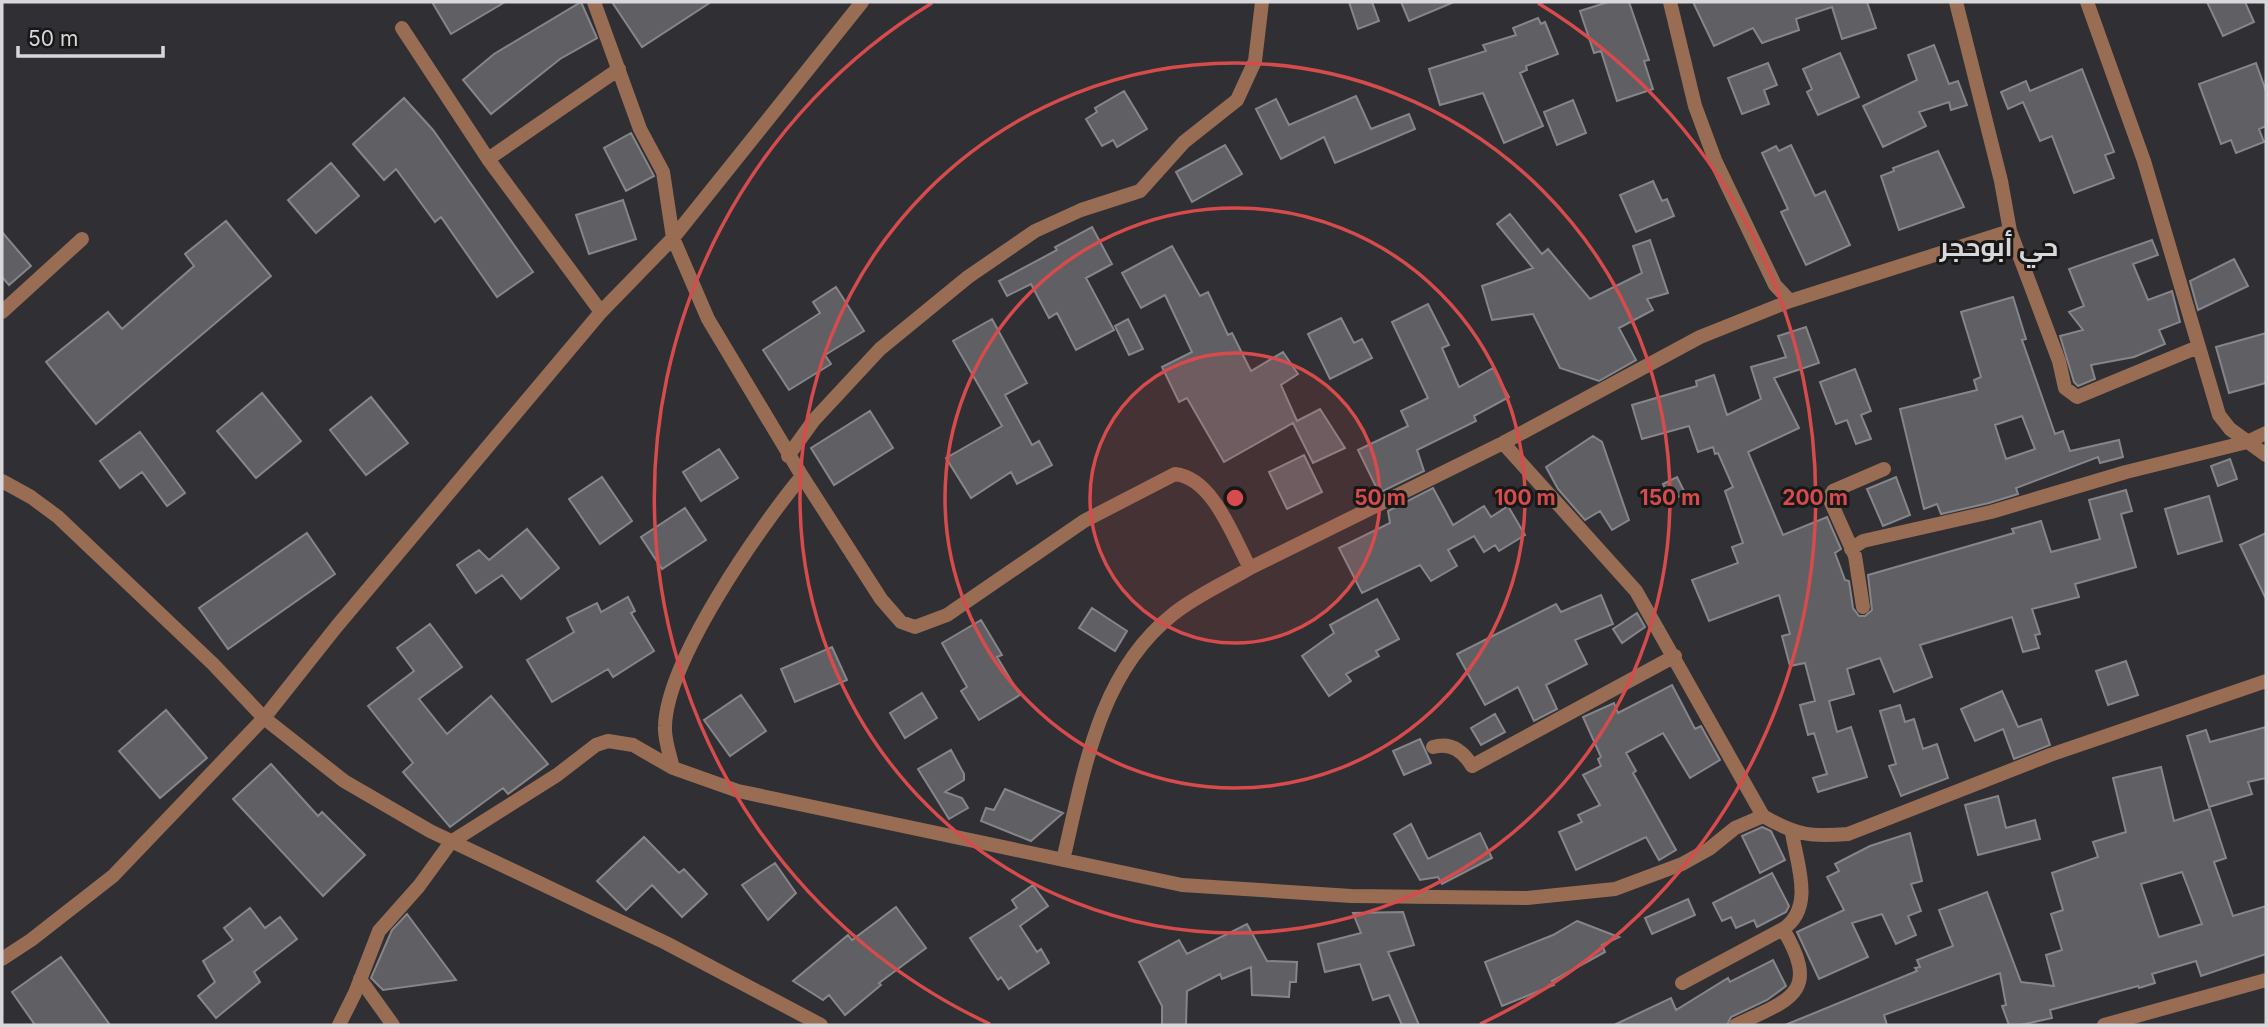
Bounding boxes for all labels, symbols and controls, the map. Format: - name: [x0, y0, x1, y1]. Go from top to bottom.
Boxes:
- scale bar: [18, 14, 163, 58]
- text: 50 m: [28, 26, 78, 51]
- district label: حي أبوحجر: [1939, 230, 2058, 268]
- text: 50 m: [1354, 485, 1406, 510]
- text: 100 m: [1494, 485, 1556, 510]
- text: 150 m: [1640, 485, 1700, 510]
- text: 200 m: [1782, 485, 1848, 510]
- centre of rings: [1223, 486, 1247, 510]

